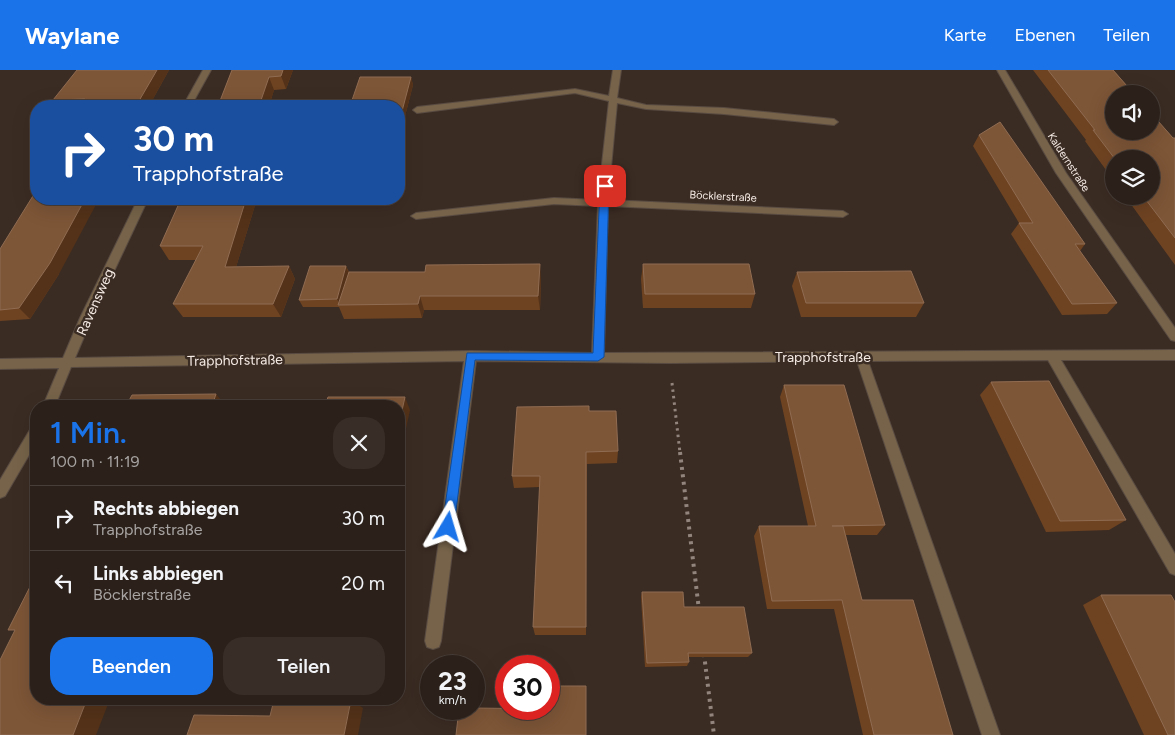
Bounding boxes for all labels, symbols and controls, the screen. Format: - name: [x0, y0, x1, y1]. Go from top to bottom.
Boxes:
- text: Waylane: [25, 21, 120, 50]
- text: Karte: [944, 24, 986, 46]
- text: Ebenen: [1014, 24, 1075, 46]
- text: Teilen: [1103, 24, 1150, 46]
- map controls: [1105, 85, 1160, 205]
- button: sound: [1105, 85, 1160, 140]
- text: 30 m: [133, 118, 214, 160]
- icon: right: [50, 120, 115, 185]
- street label: Kaldernstraße: [1045, 130, 1092, 194]
- button: layers: [1105, 150, 1160, 205]
- text: Trapphofstraße: [133, 160, 284, 187]
- pin: [584, 165, 626, 207]
- icon: arrive: [591, 172, 619, 200]
- street label: Böcklerstraße: [689, 188, 757, 205]
- street label: Ravensweg: [73, 266, 118, 338]
- street label: Trapphofstraße: [775, 349, 871, 366]
- street label: Trapphofstraße: [187, 351, 283, 370]
- text: 1 Min.: [50, 414, 127, 451]
- button: close: [333, 417, 385, 469]
- text: 100 m · 11:19: [50, 452, 140, 471]
- text: Rechts abbiegen: [93, 497, 239, 520]
- position arrow: [421, 500, 473, 552]
- icon: right: [50, 504, 78, 532]
- text: 30 m: [342, 507, 385, 530]
- text: Trapphofstraße: [93, 520, 203, 539]
- text: Links abbiegen: [93, 562, 224, 585]
- icon: left: [50, 569, 78, 597]
- text: 20 m: [341, 572, 385, 595]
- text: Böcklerstraße: [93, 585, 191, 604]
- button: Beenden: [50, 637, 213, 695]
- button: Teilen: [223, 637, 385, 695]
- speed limit sign: 30: [495, 655, 560, 720]
- text: 23: [438, 666, 467, 696]
- text: km/h: [439, 693, 466, 707]

